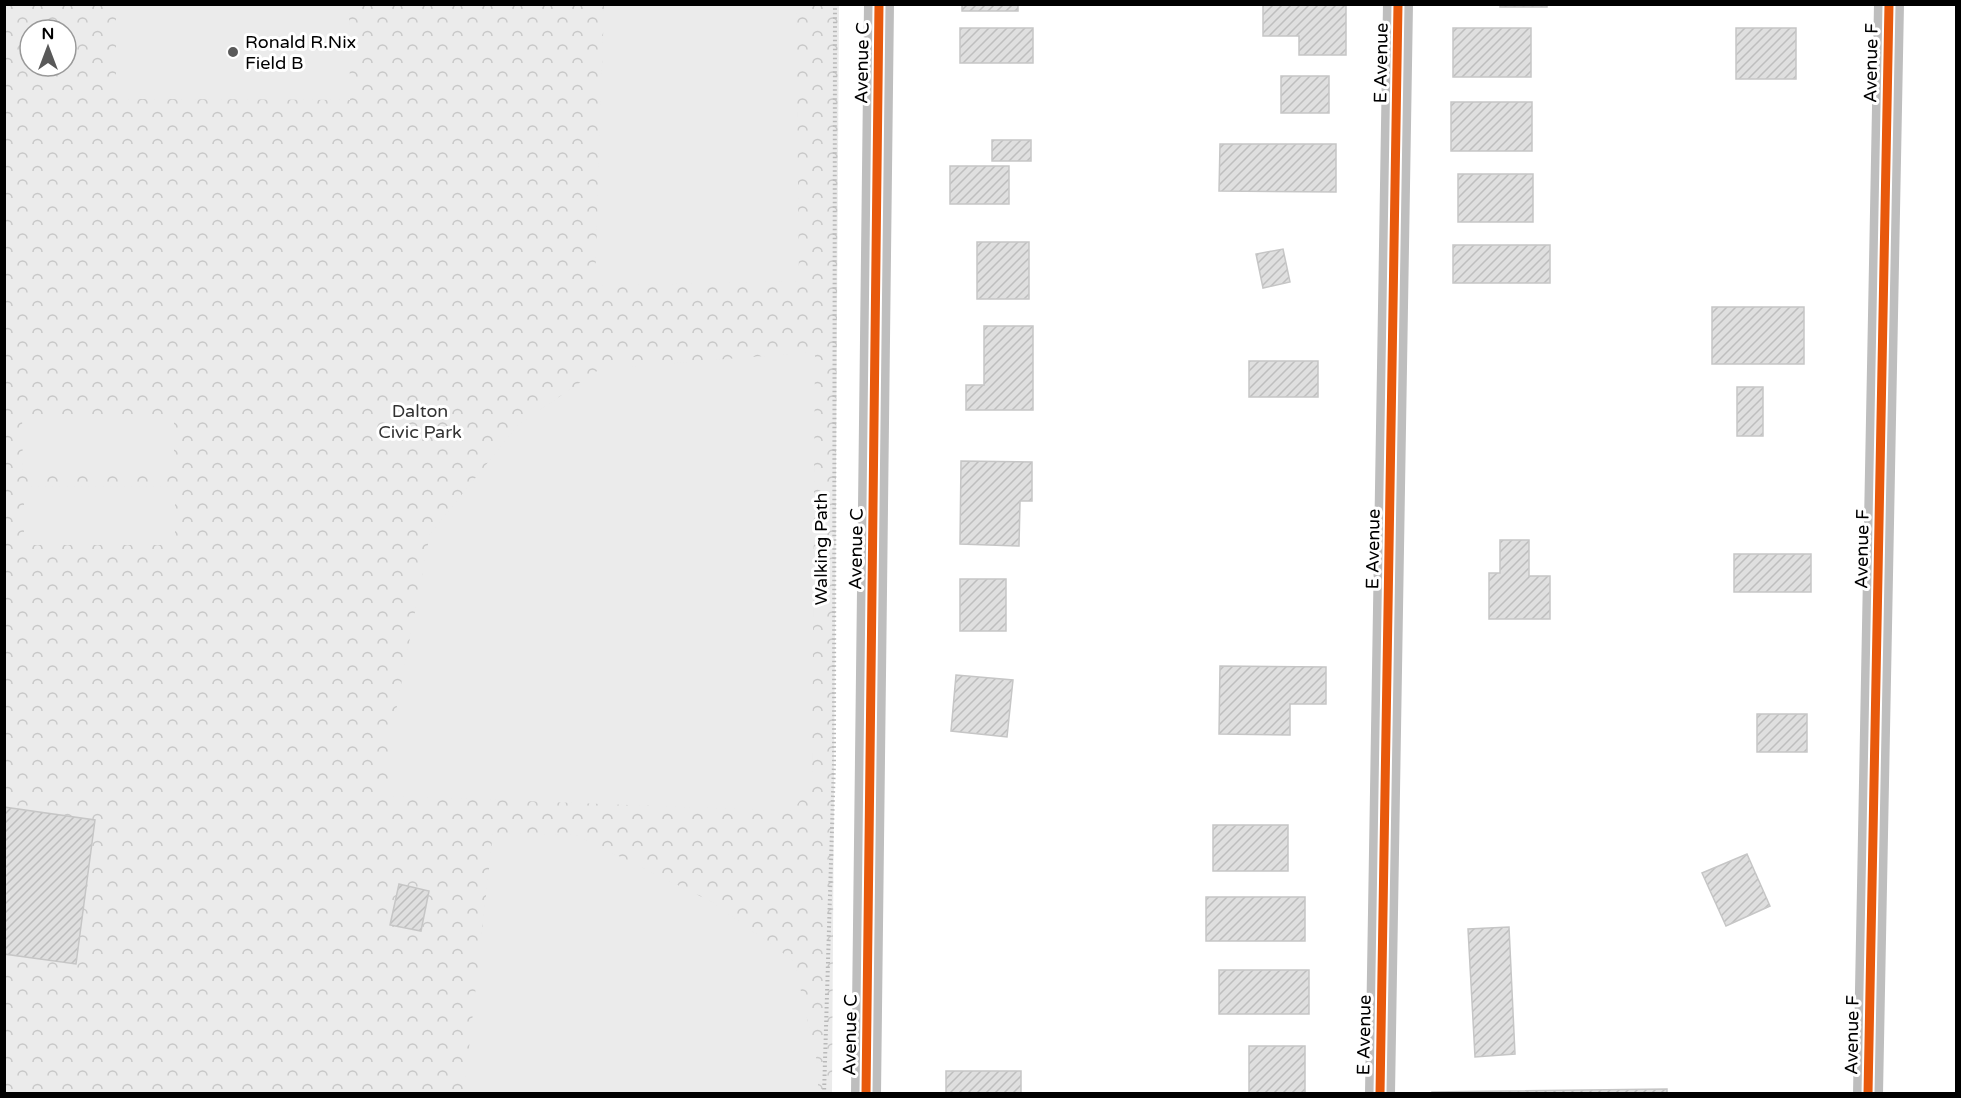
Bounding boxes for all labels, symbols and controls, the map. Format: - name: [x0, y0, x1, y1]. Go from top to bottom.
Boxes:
- north arrow: [18, 18, 78, 78]
- street label: Avenue C: [850, 22, 874, 104]
- street label: E Avenue: [1369, 23, 1393, 103]
- street label: Avenue F: [1859, 23, 1883, 103]
- text: N: [42, 24, 54, 44]
- place label: Ronald R.Nix Field B: [245, 31, 356, 74]
- marker: Ronald R.Nix Field B: [226, 45, 240, 59]
- park label: Dalton Civic Park: [378, 400, 462, 443]
- street label: Walking Path: [810, 493, 832, 605]
- street label: Avenue C: [844, 508, 868, 590]
- street label: E Avenue: [1361, 509, 1385, 589]
- street label: Avenue F: [1850, 509, 1874, 589]
- street label: Avenue C: [838, 994, 862, 1076]
- street label: E Avenue: [1352, 995, 1376, 1075]
- street label: Avenue F: [1840, 995, 1864, 1075]

